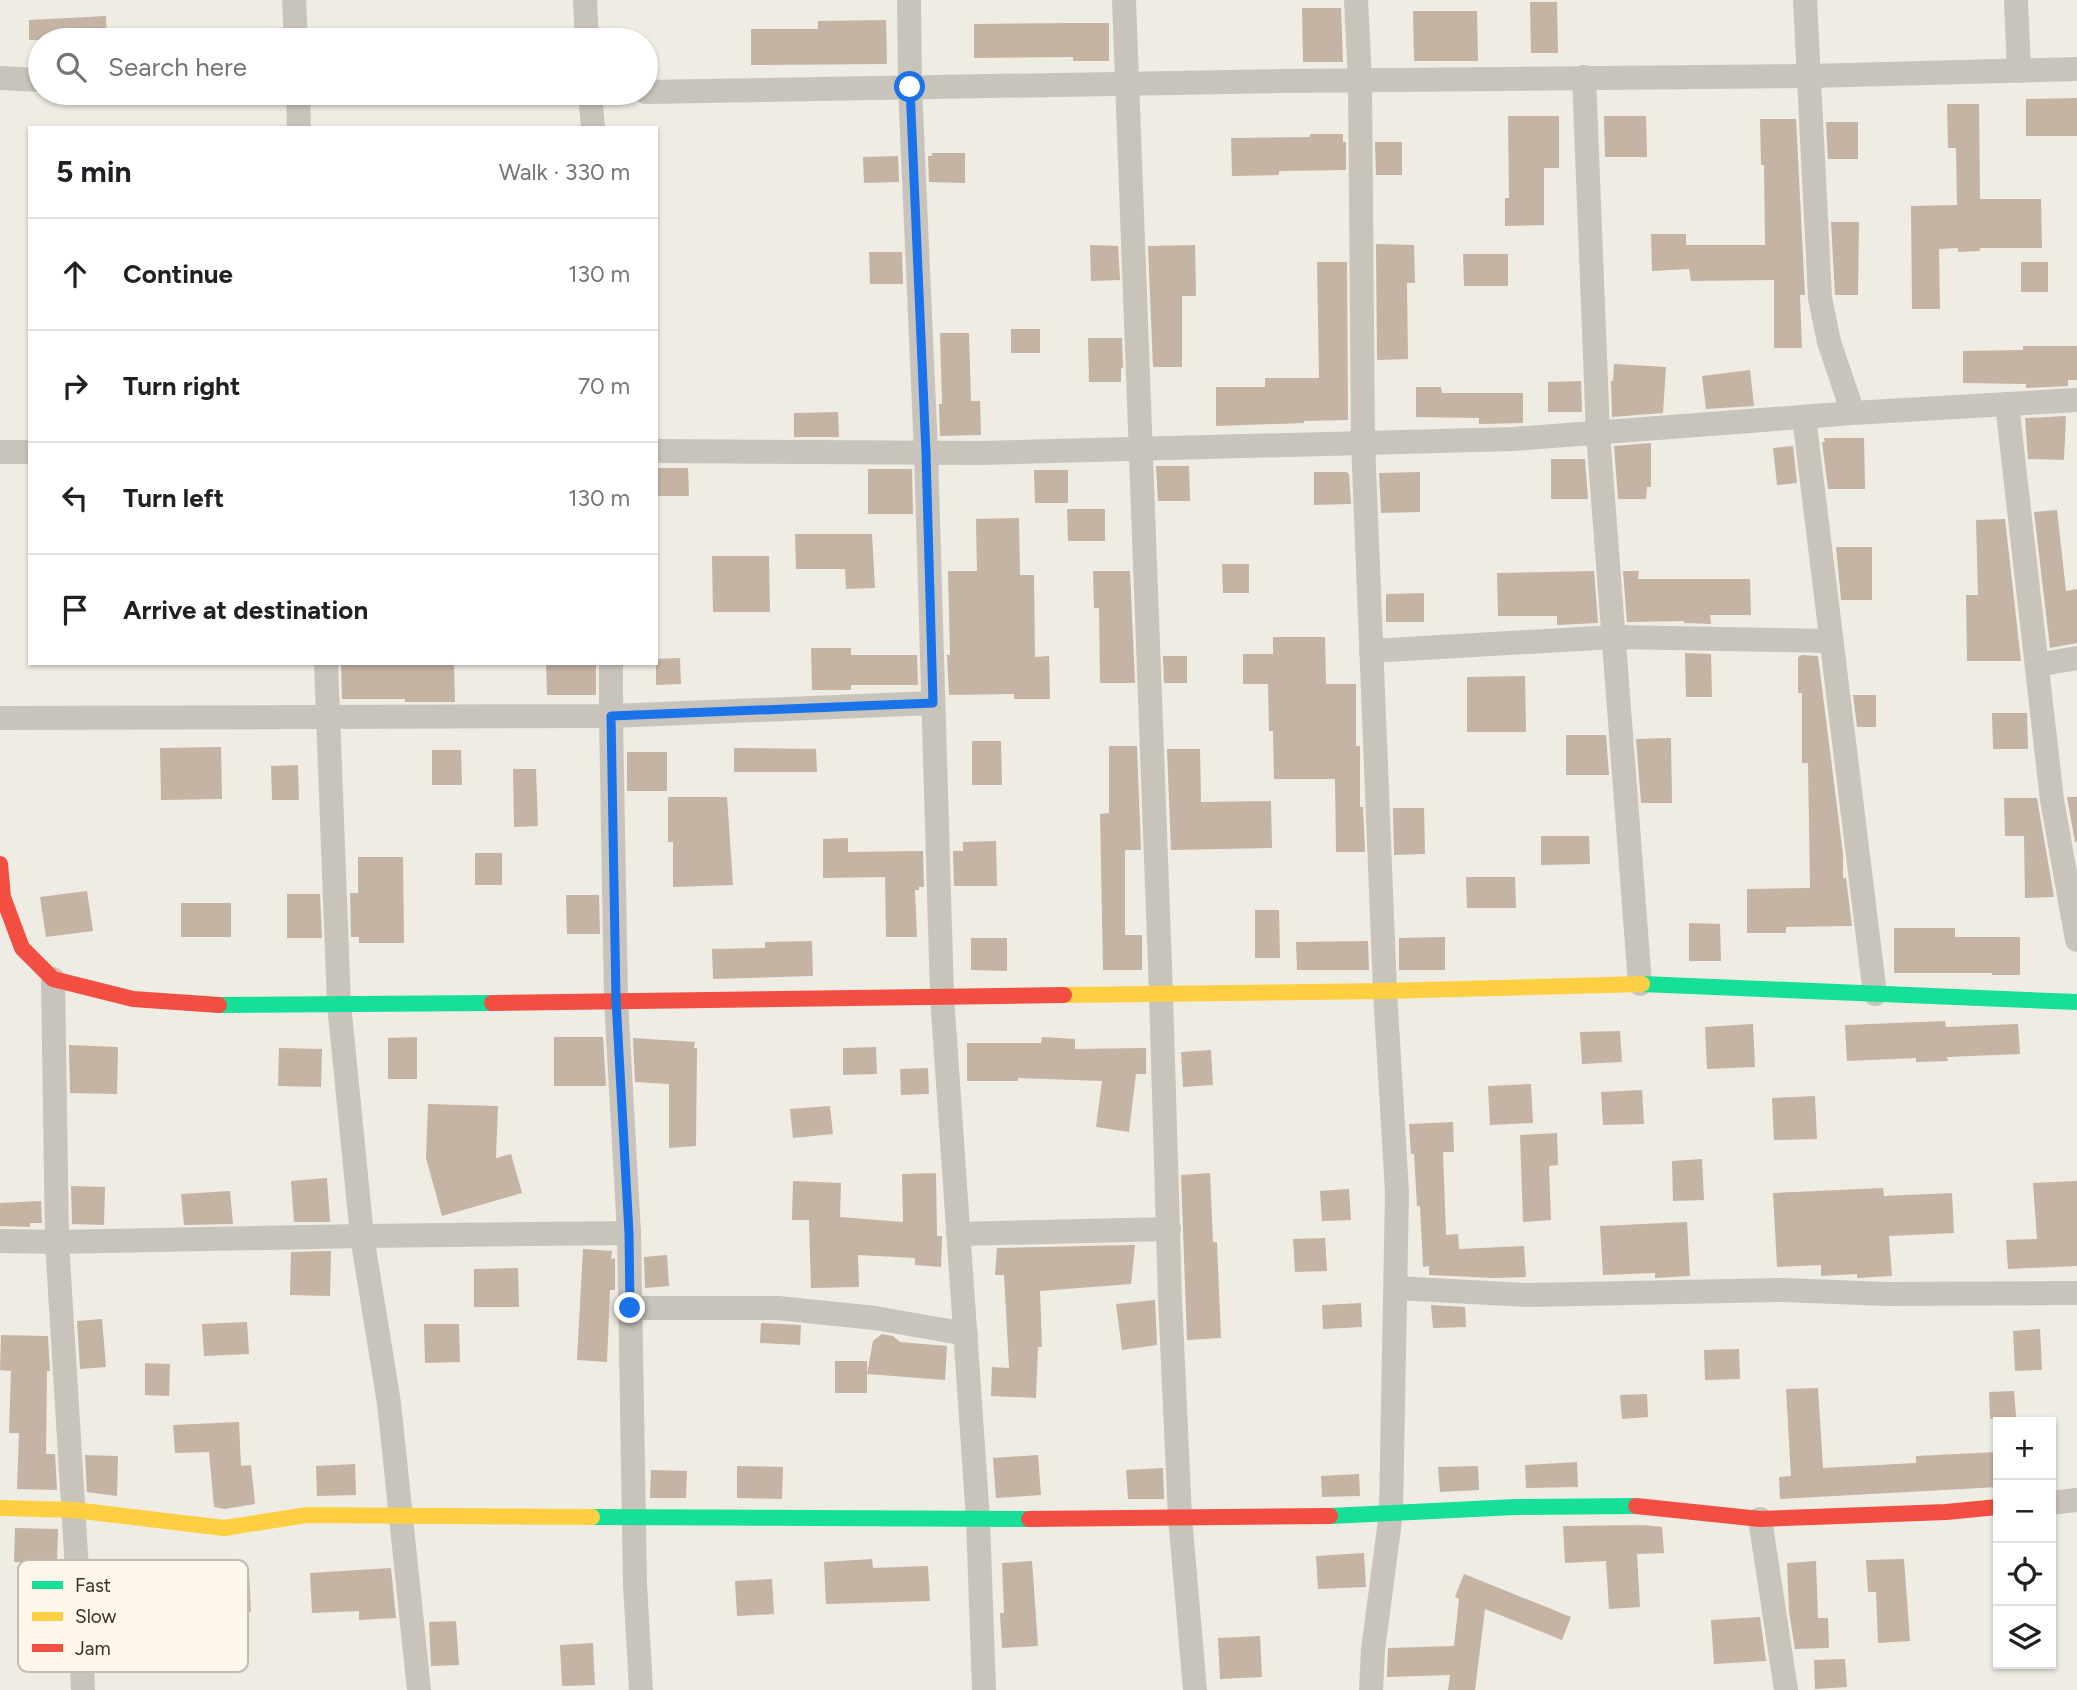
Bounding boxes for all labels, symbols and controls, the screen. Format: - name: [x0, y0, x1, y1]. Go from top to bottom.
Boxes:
- search box: [28, 28, 658, 105]
- icon: search: [52, 48, 90, 86]
- text: Search here: [108, 51, 247, 83]
- route start: [894, 71, 925, 102]
- text: 5 min: [56, 153, 132, 190]
- text: Walk · 330 m: [499, 158, 630, 186]
- icon: ahead: [56, 255, 94, 293]
- text: Continue: [123, 258, 233, 290]
- text: 130 m: [568, 260, 630, 288]
- icon: right: [56, 367, 94, 405]
- text: Turn right: [123, 370, 240, 402]
- text: 70 m: [578, 372, 630, 400]
- icon: left: [56, 479, 94, 517]
- text: Turn left: [123, 482, 224, 514]
- text: 130 m: [568, 484, 630, 512]
- icon: arrive: [56, 591, 94, 629]
- text: Arrive at destination: [123, 594, 368, 626]
- route end: [614, 1292, 645, 1323]
- map controls: [1993, 1417, 2056, 1669]
- button: +: [1993, 1417, 2056, 1480]
- button: −: [1993, 1480, 2056, 1543]
- button: locate: [1993, 1543, 2056, 1606]
- legend: [18, 1560, 248, 1672]
- text: Fast: [75, 1574, 111, 1597]
- text: Slow: [75, 1605, 117, 1628]
- button: layers: [1993, 1606, 2056, 1669]
- text: Jam: [75, 1637, 111, 1660]

